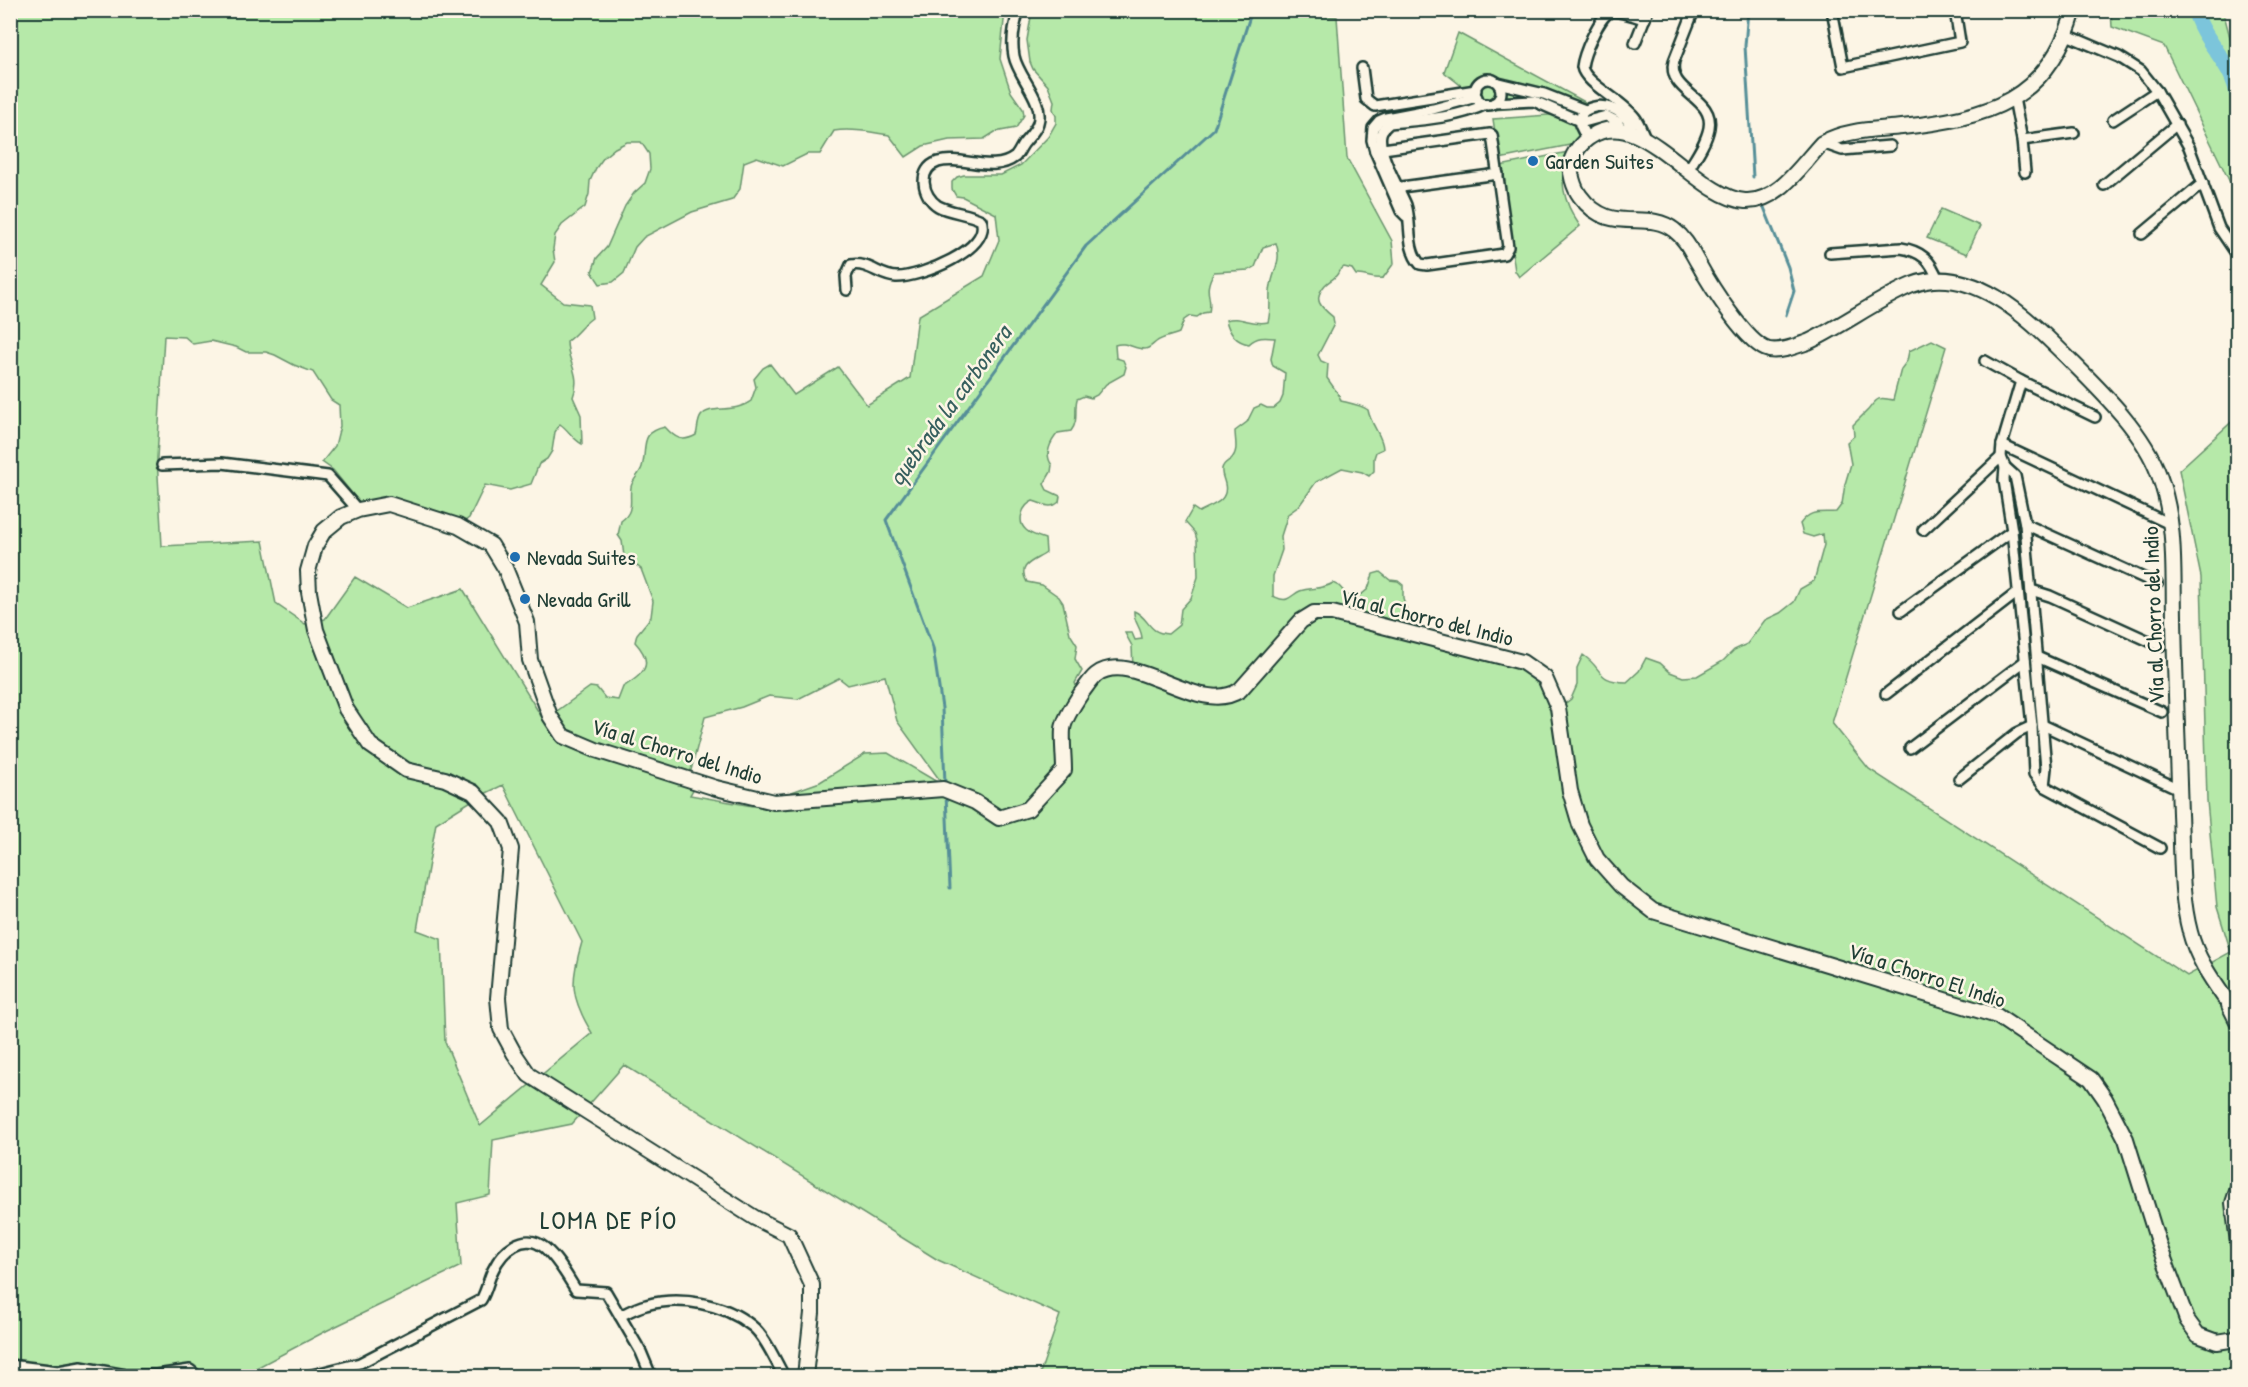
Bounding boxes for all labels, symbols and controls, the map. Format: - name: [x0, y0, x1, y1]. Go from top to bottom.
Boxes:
- place label: Garden Suites: [1545, 146, 1654, 176]
- marker: Garden Suites: [1526, 154, 1540, 168]
- water label: quebrada la carbonera: [880, 316, 1020, 492]
- street label: Vía al Chorro del Indio: [2135, 526, 2171, 704]
- place label: Nevada Suites: [527, 542, 636, 572]
- marker: Nevada Suites: [508, 550, 522, 564]
- street label: Vía al Chorro del Indio: [1337, 581, 1517, 653]
- place label: Nevada Grill: [537, 584, 631, 614]
- marker: Nevada Grill: [518, 592, 532, 606]
- street label: Vía al Chorro del Indio: [588, 711, 766, 791]
- street label: Vía a Chorro El Indio: [1844, 935, 2010, 1015]
- district label: LOMA DE PÍO: [540, 1202, 678, 1237]

